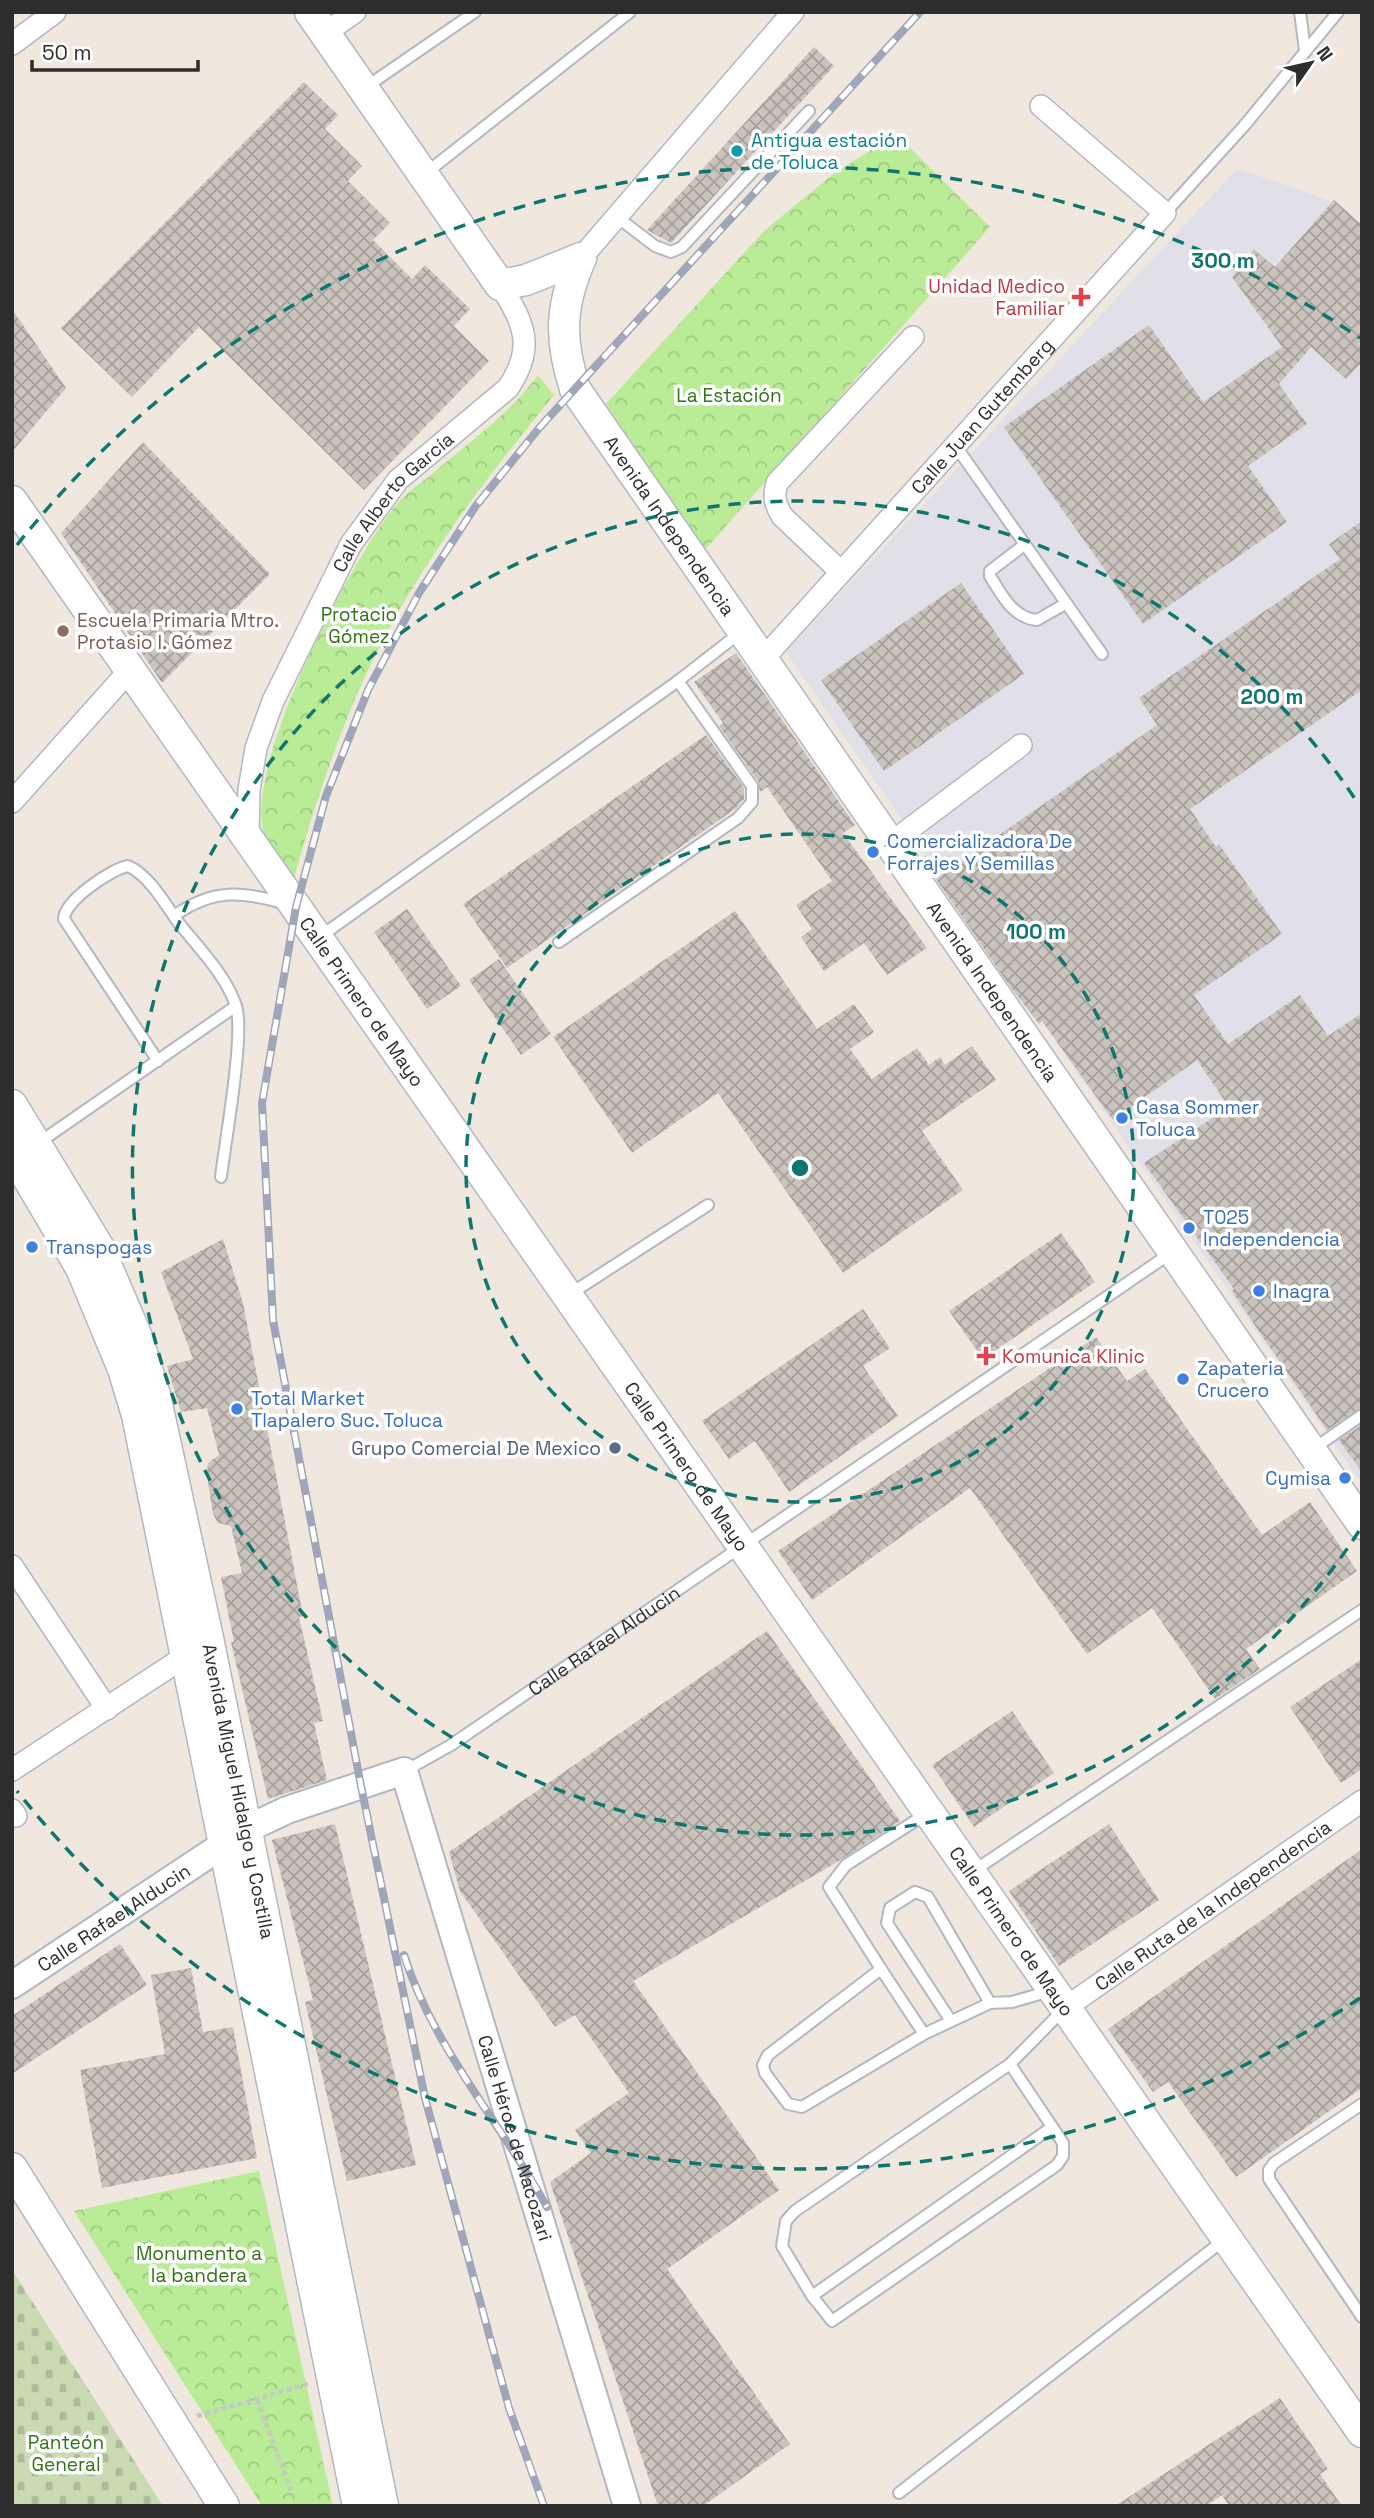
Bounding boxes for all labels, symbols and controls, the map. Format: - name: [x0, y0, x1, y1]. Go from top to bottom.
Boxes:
- scale bar: [32, 28, 198, 72]
- north arrow: [1276, 28, 1346, 98]
- text: 50 m: [42, 39, 92, 66]
- text: N: [1311, 42, 1339, 66]
- place label: Antigua estación de Toluca: [751, 128, 907, 175]
- marker: Antigua estación de Toluca: [729, 143, 745, 159]
- text: 300 m: [1191, 247, 1255, 274]
- place label: Unidad Medico Familiar: [928, 274, 1065, 321]
- marker: Unidad Medico Familiar: [1071, 287, 1091, 307]
- street label: Calle Juan Gutemberg: [906, 333, 1059, 500]
- park label: La Estación: [676, 383, 782, 408]
- street label: Calle Alberto García: [327, 427, 459, 577]
- street label: Avenida Independencia: [598, 431, 741, 621]
- park label: Protacio Gómez: [321, 602, 397, 649]
- place label: Escuela Primaria Mtro. Protasio I. Gómez: [77, 608, 279, 655]
- marker: Escuela Primaria Mtro. Protasio I. Gómez: [55, 623, 71, 639]
- text: 200 m: [1241, 683, 1303, 710]
- place label: Comercializadora De Forrajes Y Semillas: [887, 829, 1073, 876]
- marker: Comercializadora De Forrajes Y Semillas: [865, 844, 881, 860]
- street label: Avenida Independencia: [921, 897, 1064, 1087]
- street label: Calle Primero de Mayo: [294, 912, 430, 1092]
- text: 100 m: [1006, 918, 1066, 945]
- place label: Casa Sommer Toluca: [1136, 1095, 1259, 1142]
- marker: Casa Sommer Toluca: [1114, 1110, 1130, 1126]
- centre of rings: [788, 1156, 812, 1180]
- place label: T025 Independencia: [1203, 1205, 1340, 1252]
- marker: T025 Independencia: [1181, 1220, 1197, 1236]
- place label: Transpogas: [46, 1235, 152, 1260]
- marker: Transpogas: [24, 1239, 40, 1255]
- place label: Inagra: [1273, 1279, 1330, 1304]
- marker: Inagra: [1251, 1283, 1267, 1299]
- place label: Komunica Klinic: [1002, 1344, 1145, 1369]
- marker: Komunica Klinic: [976, 1346, 996, 1366]
- place label: Zapateria Crucero: [1197, 1356, 1284, 1403]
- marker: Zapateria Crucero: [1175, 1371, 1191, 1387]
- street label: Calle Primero de Mayo: [618, 1377, 755, 1557]
- place label: Total Market Tlapalero Suc. Toluca: [251, 1386, 443, 1433]
- marker: Total Market Tlapalero Suc. Toluca: [229, 1401, 245, 1417]
- place label: Grupo Comercial De Mexico: [351, 1436, 601, 1461]
- marker: Grupo Comercial De Mexico: [607, 1440, 623, 1456]
- place label: Cymisa: [1265, 1466, 1331, 1491]
- marker: Cymisa: [1337, 1470, 1353, 1486]
- street label: Calle Rafael Alducin: [523, 1580, 685, 1702]
- street label: Avenida Miguel Hidalgo y Costilla: [196, 1642, 280, 1941]
- street label: Calle Ruta de la Independencia: [1090, 1814, 1336, 1997]
- street label: Calle Primero de Mayo: [943, 1842, 1079, 2021]
- street label: Calle Rafael Alducin: [33, 1858, 195, 1978]
- street label: Calle Héroe de Nacozari: [472, 2032, 558, 2244]
- park label: Monumento a la bandera: [136, 2241, 262, 2288]
- park label: Panteón General: [28, 2430, 104, 2477]

